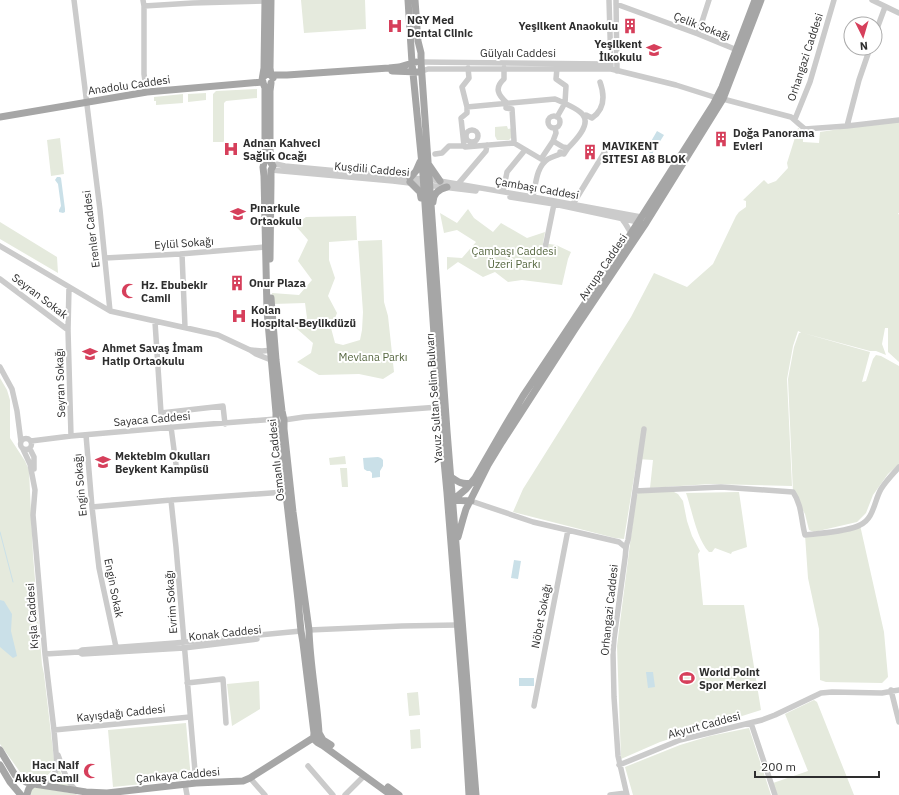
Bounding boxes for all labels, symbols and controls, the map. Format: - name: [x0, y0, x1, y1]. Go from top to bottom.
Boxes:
- street label: Çelik Sokağı: [672, 9, 732, 43]
- street label: Orhangazi Caddesi: [784, 11, 826, 103]
- place label: NGY Med Dental Clinic: [407, 13, 473, 40]
- north arrow: [843, 16, 883, 56]
- hospital icon: NGY Med Dental Clinic: [386, 17, 404, 35]
- building icon: Yeşilkent Anaokulu: [621, 17, 639, 35]
- place label: Yeşilkent Anaokulu: [518, 19, 618, 33]
- place label: Yeşilkent İlkokulu: [594, 37, 642, 64]
- text: N: [859, 39, 868, 53]
- school or university icon: Yeşilkent İlkokulu: [645, 41, 663, 59]
- street label: Gülyalı Caddesi: [480, 46, 556, 60]
- street label: Anadolu Caddesi: [87, 72, 171, 98]
- place label: Doğa Panorama Evleri: [733, 126, 815, 153]
- building icon: Doğa Panorama Evleri: [712, 130, 730, 148]
- place label: Adnan Kahveci Sağlık Ocağı: [243, 136, 320, 163]
- place label: MAVIKENT SITESI A8 BLOK: [602, 139, 686, 166]
- hospital icon: Adnan Kahveci Sağlık Ocağı: [222, 140, 240, 158]
- building icon: MAVIKENT SITESI A8 BLOK: [581, 143, 599, 161]
- street label: Kuşdili Caddesi: [334, 159, 410, 179]
- street label: Çambaşı Caddesi: [494, 174, 580, 202]
- street label: Erenler Caddesi: [79, 189, 103, 269]
- place label: Pınarkule Ortaokulu: [250, 201, 302, 228]
- school or university icon: Pınarkule Ortaokulu: [229, 205, 247, 223]
- street label: Avrupa Caddesi: [576, 231, 630, 303]
- street label: Eylül Sokağı: [154, 234, 214, 252]
- park label: Çambaşı Caddesi Üzeri Parkı: [472, 244, 556, 271]
- street label: Seyran Sokak: [9, 270, 71, 322]
- building icon: Onur Plaza: [228, 274, 246, 292]
- place label: Onur Plaza: [249, 276, 306, 290]
- place label: Hz. Ebubekir Camii: [141, 278, 208, 305]
- mosque icon: Hz. Ebubekir Camii: [120, 282, 138, 300]
- place label: Kolan Hospital-Beylikdüzü: [251, 303, 356, 330]
- hospital icon: Kolan Hospital-Beylikdüzü: [230, 307, 248, 325]
- street label: Yavuz Sultan Selim Bulvarı: [422, 333, 446, 463]
- place label: Ahmet Savaş İmam Hatip Ortaokulu: [102, 341, 203, 368]
- school or university icon: Ahmet Savaş İmam Hatip Ortaokulu: [81, 345, 99, 363]
- street label: Seyran Sokağı: [52, 348, 68, 418]
- park label: Mevlana Parkı: [339, 350, 407, 364]
- street label: Sayaca Caddesi: [113, 409, 191, 429]
- street label: Osmanlı Caddesi: [265, 418, 287, 502]
- place label: Mektebim Okulları Beykent Kampüsü: [115, 449, 210, 476]
- street label: Engin Sokağı: [70, 453, 90, 517]
- school or university icon: Mektebim Okulları Beykent Kampüsü: [94, 453, 112, 471]
- street label: Engin Sokak: [101, 557, 127, 619]
- street label: Orhangazi Caddesi: [597, 564, 621, 656]
- street label: Evrim Sokağı: [162, 570, 180, 634]
- street label: Nöbet Sokağı: [528, 582, 554, 650]
- street label: Kışla Caddesi: [23, 583, 41, 649]
- street label: Konak Caddesi: [188, 622, 262, 644]
- place label: World Point Spor Merkezi: [699, 665, 766, 692]
- sports icon: World Point Spor Merkezi: [678, 669, 696, 687]
- street label: Kayışdağı Caddesi: [76, 701, 166, 725]
- street label: Akyurt Caddesi: [666, 709, 742, 741]
- scale bar: [755, 753, 879, 779]
- place label: Hacı Naif Akkuş Camii: [15, 758, 79, 785]
- text: 200 m: [761, 759, 796, 774]
- mosque icon: Hacı Naif Akkuş Camii: [82, 762, 100, 780]
- street label: Çankaya Caddesi: [136, 764, 220, 786]

